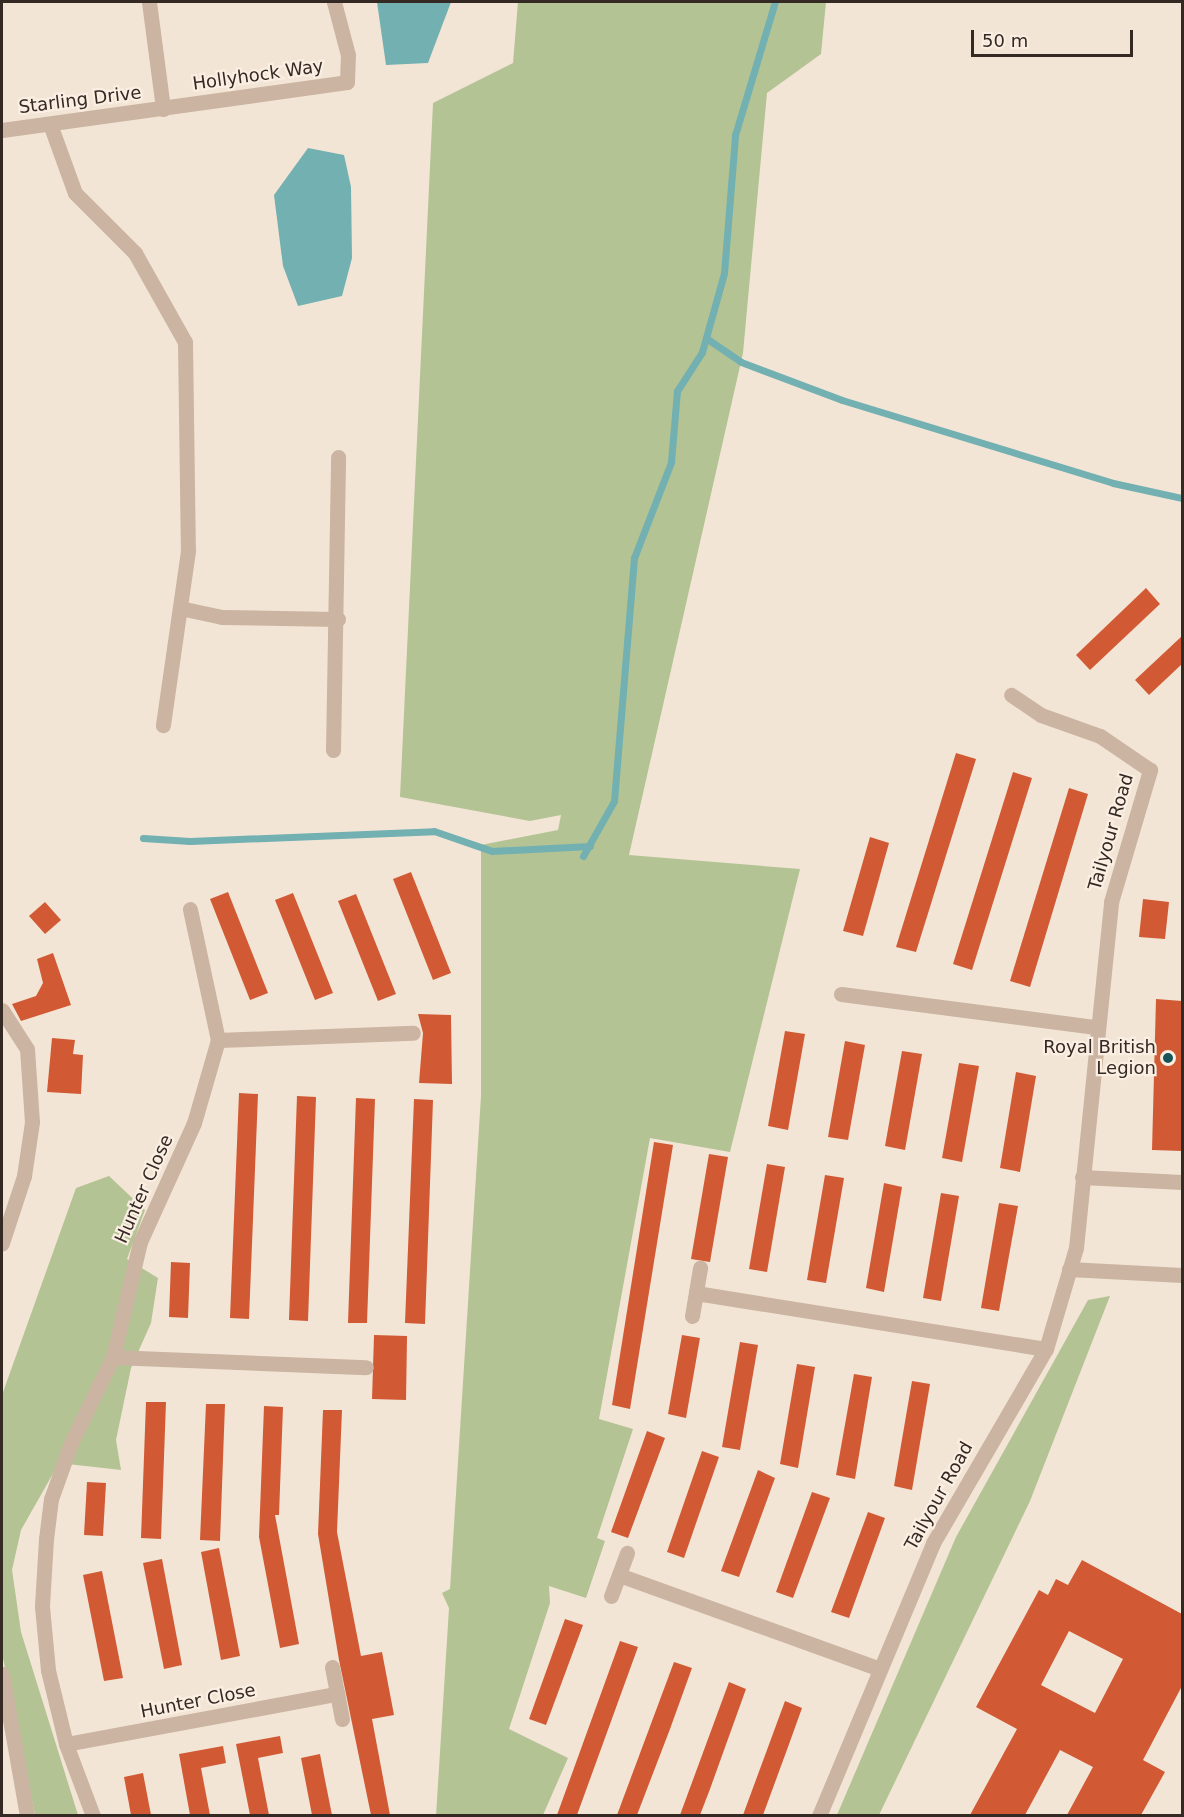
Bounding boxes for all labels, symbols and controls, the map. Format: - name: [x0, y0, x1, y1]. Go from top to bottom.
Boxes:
- scale bar: [974, 18, 1136, 56]
- text: 50 m: [982, 30, 1028, 51]
- street label: Hollyhock Way: [191, 55, 325, 95]
- street label: Starling Drive: [17, 82, 143, 118]
- street label: Tailyour Road: [1084, 771, 1138, 893]
- place label: Royal British Legion: [1043, 1037, 1156, 1080]
- marker: Royal British Legion: [1161, 1051, 1175, 1065]
- street label: Hunter Close: [110, 1131, 178, 1247]
- street label: Tailyour Road: [900, 1438, 978, 1554]
- street label: Hunter Close: [139, 1679, 257, 1723]

